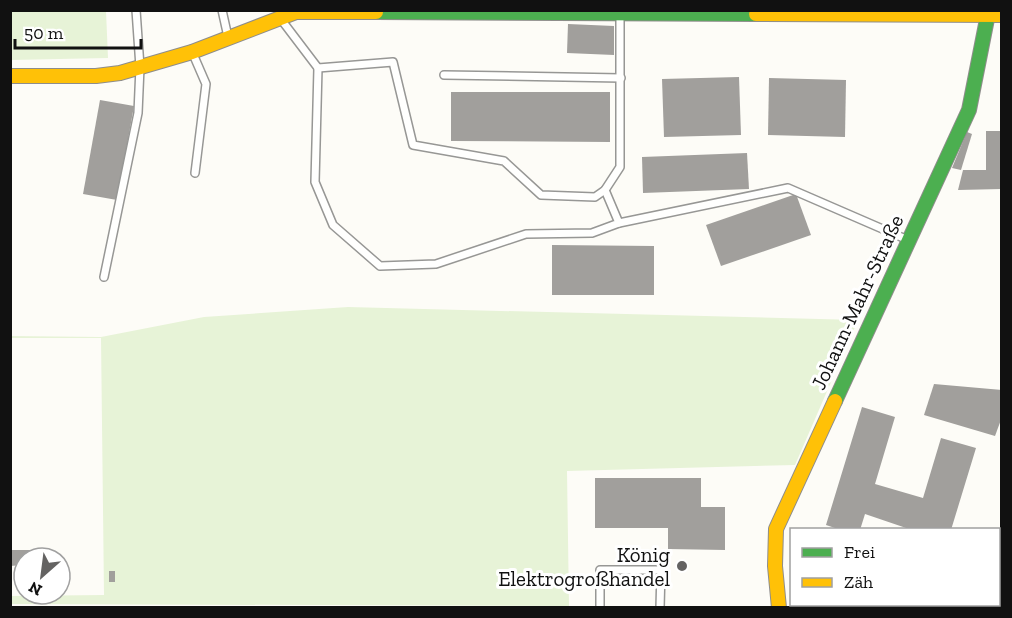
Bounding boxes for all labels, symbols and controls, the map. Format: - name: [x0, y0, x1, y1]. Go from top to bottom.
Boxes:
- scale bar: [15, 12, 141, 50]
- text: 50 m: [24, 22, 64, 44]
- street label: Johann-Mahr-Straße: [805, 210, 909, 393]
- legend: [790, 528, 1000, 606]
- text: Frei: [844, 541, 875, 563]
- place label: König Elektrogroßhandel: [498, 542, 670, 591]
- north arrow: [12, 546, 72, 606]
- marker: König Elektrogroßhandel: [675, 559, 689, 573]
- text: Zäh: [844, 571, 873, 593]
- text: N: [25, 578, 45, 600]

